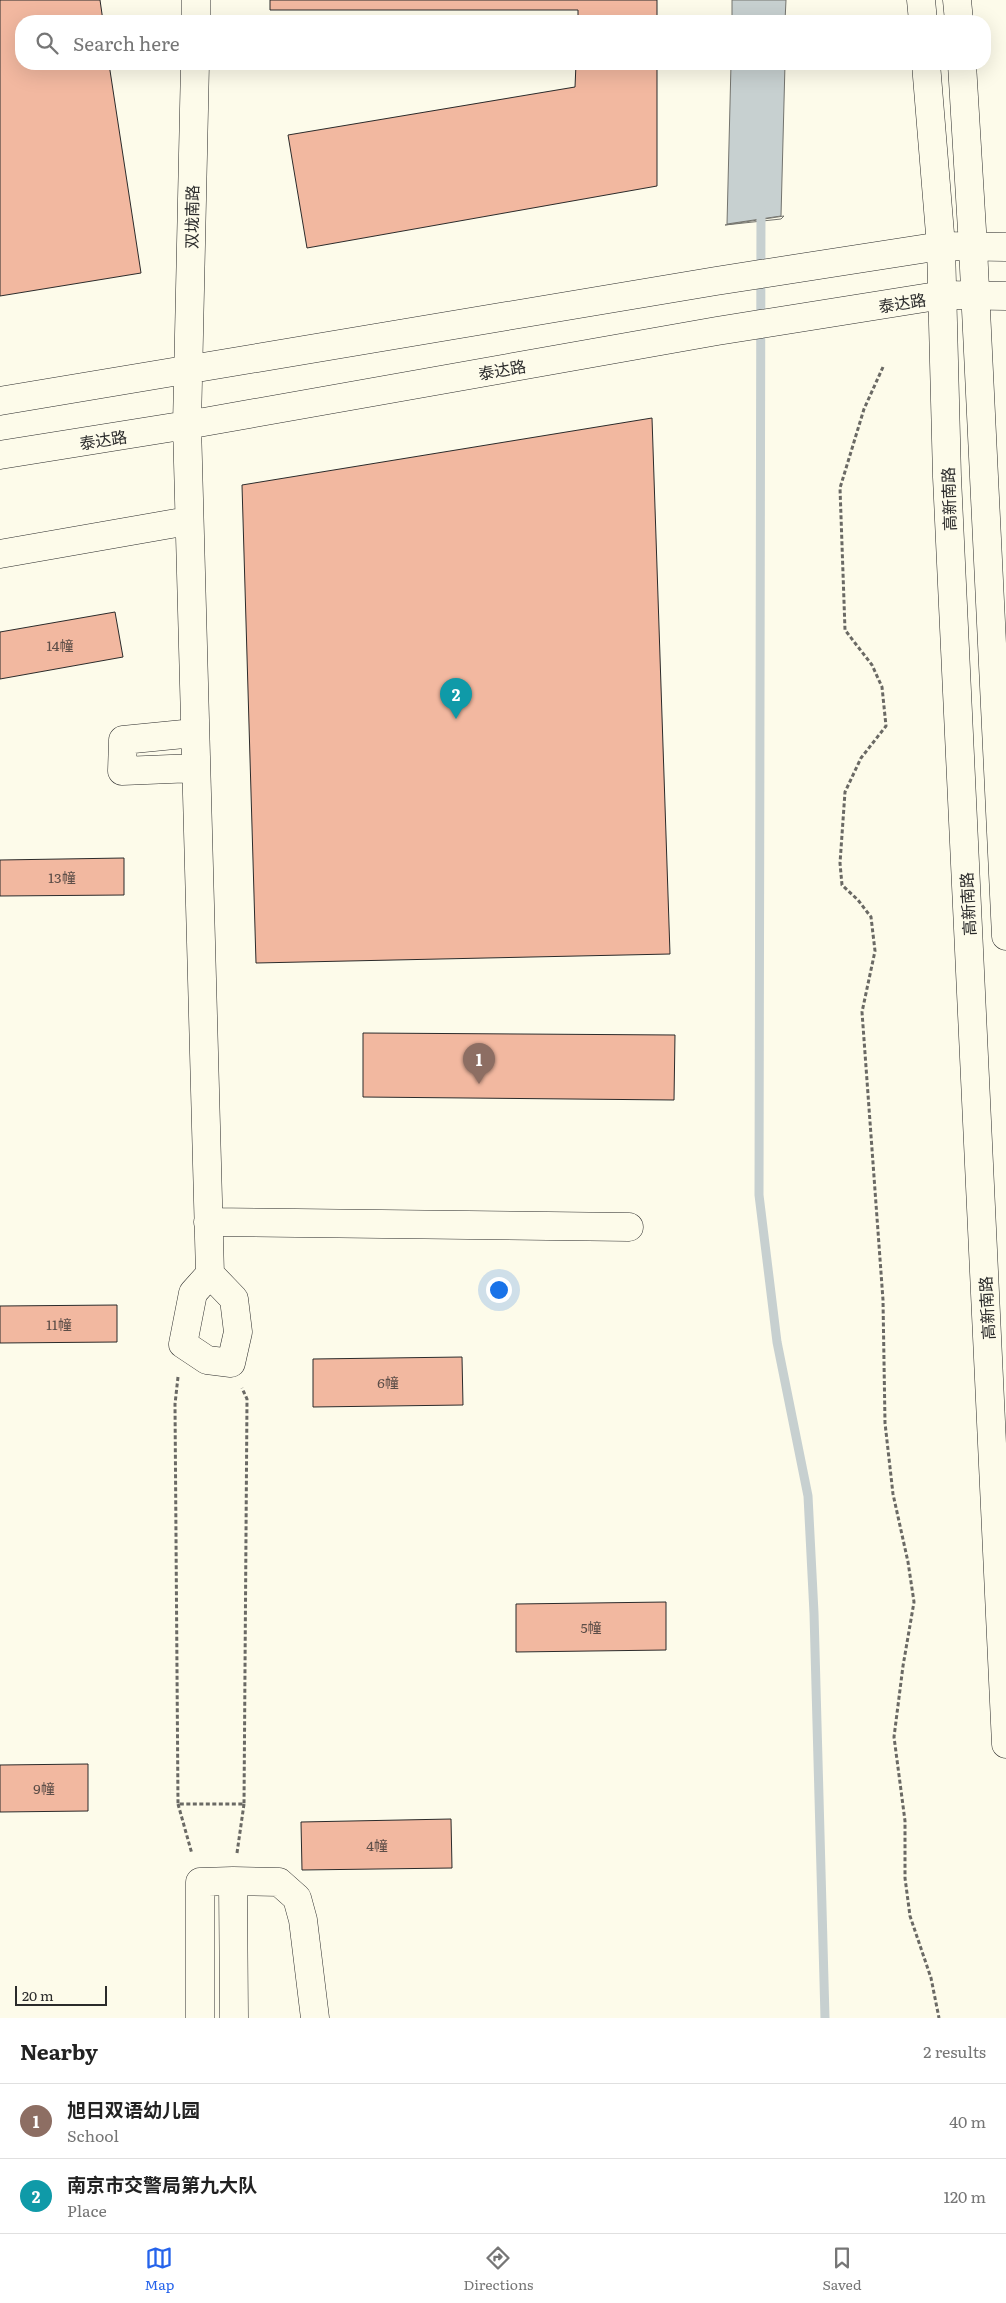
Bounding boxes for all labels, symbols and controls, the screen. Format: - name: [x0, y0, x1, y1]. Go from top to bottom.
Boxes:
- search box: [15, 15, 991, 70]
- icon: search: [33, 29, 61, 57]
- text: Search here: [73, 29, 180, 57]
- street label: 双垅南路: [178, 185, 204, 249]
- street label: 泰达路: [876, 286, 928, 318]
- street label: 泰达路: [476, 353, 528, 385]
- street label: 泰达路: [77, 423, 129, 455]
- street label: 高新南路: [935, 467, 961, 531]
- house number: 14幢: [47, 635, 73, 655]
- pin: 2: [440, 678, 472, 719]
- house number: 13幢: [48, 867, 76, 887]
- street label: 高新南路: [953, 871, 981, 937]
- pin: 1: [463, 1043, 495, 1084]
- street label: 高新南路: [972, 1275, 1000, 1341]
- your location: [486, 1277, 512, 1303]
- house number: 11幢: [46, 1314, 72, 1334]
- house number: 6幢: [377, 1372, 399, 1392]
- house number: 5幢: [580, 1617, 602, 1637]
- house number: 9幢: [33, 1778, 55, 1798]
- house number: 4幢: [366, 1835, 388, 1855]
- scale bar: [15, 1983, 108, 2006]
- text: 20 m: [22, 1985, 54, 2005]
- text: Nearby: [20, 2035, 98, 2066]
- text: 2 results: [923, 2039, 986, 2063]
- text: 旭日双语幼儿园: [67, 2095, 200, 2123]
- text: 1: [33, 2109, 39, 2133]
- text: 40 m: [949, 2109, 986, 2133]
- text: School: [67, 2123, 119, 2147]
- text: 南京市交警局第九大队: [67, 2170, 257, 2198]
- text: 2: [32, 2184, 40, 2208]
- text: 120 m: [943, 2184, 986, 2208]
- text: Place: [67, 2198, 107, 2222]
- tab: Map: [145, 2244, 174, 2294]
- tab: Directions: [463, 2244, 533, 2294]
- tab: Saved: [822, 2244, 861, 2294]

